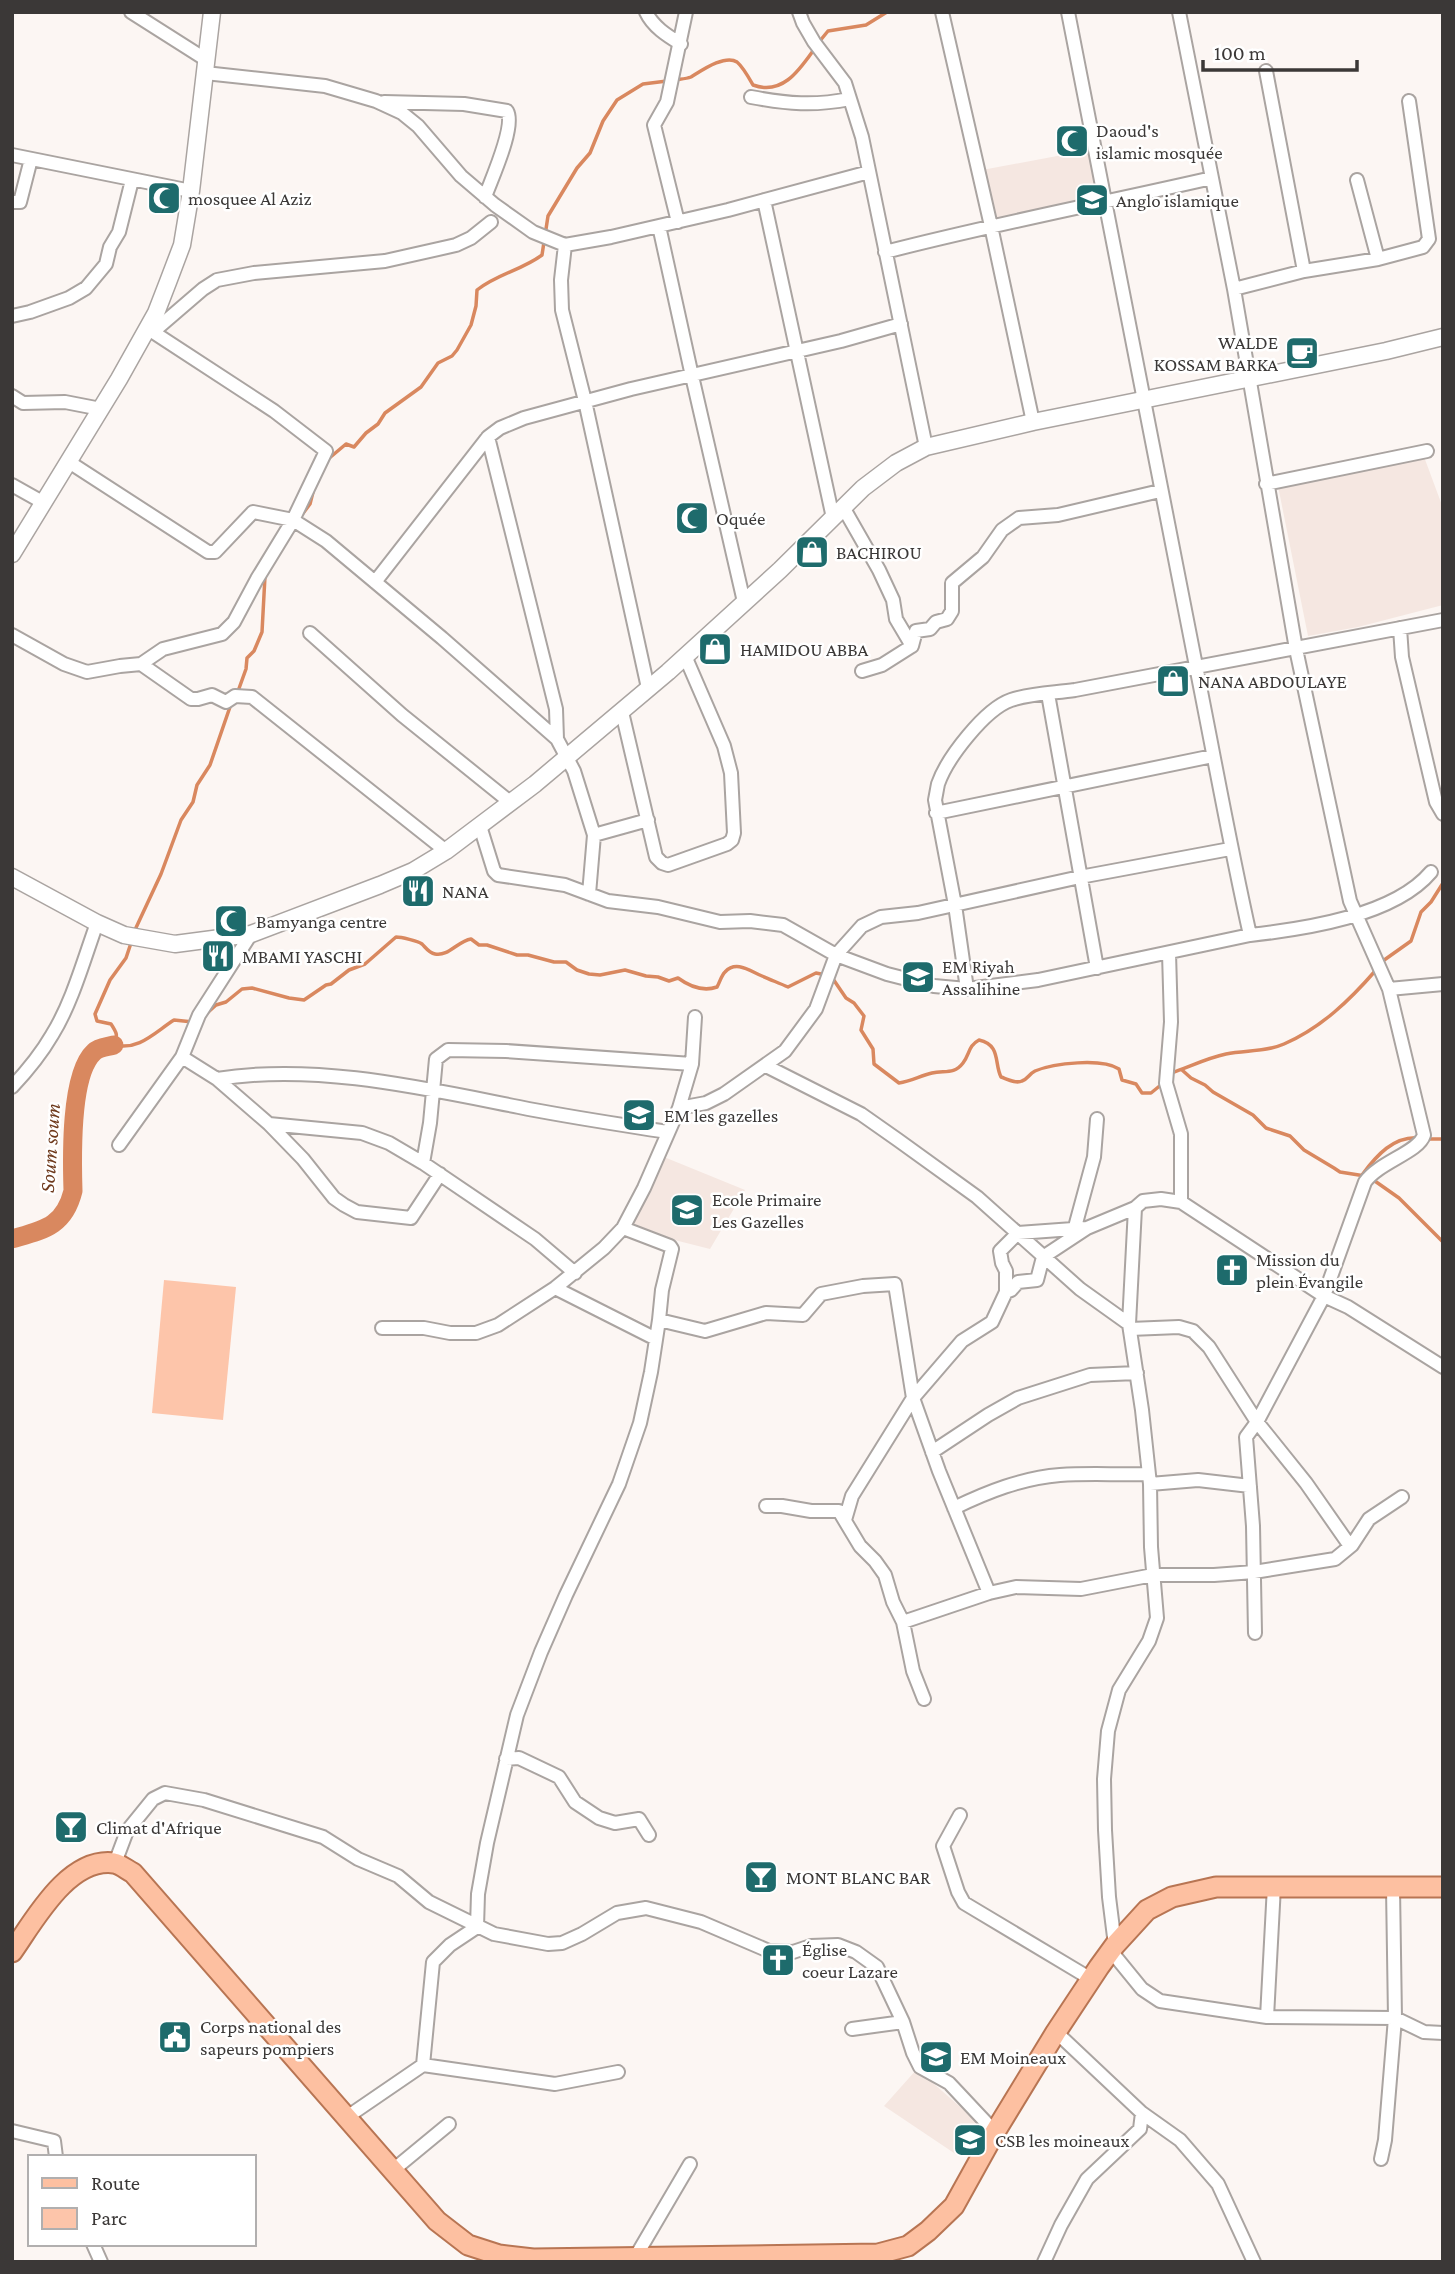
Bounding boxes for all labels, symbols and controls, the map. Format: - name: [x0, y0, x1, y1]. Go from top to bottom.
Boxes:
- scale bar: [1203, 28, 1357, 72]
- text: 100 m: [1214, 41, 1266, 65]
- place label: Daoud's islamic mosquée: [1096, 120, 1223, 163]
- mosque icon: Daoud's islamic mosquée: [1053, 122, 1091, 160]
- mosque icon: mosquee Al Aziz: [145, 179, 183, 217]
- school or university icon: Anglo islamique: [1073, 181, 1111, 219]
- place label: mosquee Al Aziz: [188, 188, 311, 209]
- place label: Anglo islamique: [1116, 190, 1239, 211]
- place label: WALDE KOSSAM BARKA: [1154, 332, 1278, 375]
- cafe icon: WALDE KOSSAM BARKA: [1283, 334, 1321, 372]
- mosque icon: Oquée: [673, 499, 711, 537]
- place label: Oquée: [716, 508, 765, 529]
- shop icon: BACHIROU: [793, 533, 831, 571]
- place label: BACHIROU: [836, 542, 922, 563]
- shop icon: HAMIDOU ABBA: [696, 630, 734, 668]
- place label: HAMIDOU ABBA: [740, 639, 869, 660]
- shop icon: NANA ABDOULAYE: [1154, 662, 1192, 700]
- place label: NANA ABDOULAYE: [1198, 671, 1347, 692]
- restaurant icon: NANA: [399, 872, 437, 910]
- place label: NANA: [442, 881, 489, 902]
- mosque icon: Bamyanga centre: [212, 902, 250, 940]
- place label: Bamyanga centre: [256, 911, 387, 932]
- restaurant icon: MBAMI YASCHI: [199, 937, 237, 975]
- place label: MBAMI YASCHI: [242, 946, 362, 967]
- place label: EM Riyah Assalihine: [942, 956, 1020, 999]
- school or university icon: EM Riyah Assalihine: [899, 958, 937, 996]
- school or university icon: EM les gazelles: [620, 1096, 658, 1134]
- water label: Soum soum: [35, 1102, 65, 1194]
- place label: EM les gazelles: [664, 1105, 778, 1126]
- place label: Ecole Primaire Les Gazelles: [712, 1189, 821, 1232]
- school or university icon: Ecole Primaire Les Gazelles: [668, 1191, 706, 1229]
- place label: Mission du plein Évangile: [1256, 1249, 1363, 1292]
- church icon: Mission du plein Évangile: [1213, 1251, 1251, 1289]
- bar icon: Climat d'Afrique: [52, 1808, 90, 1846]
- place label: Climat d'Afrique: [96, 1817, 222, 1838]
- bar icon: MONT BLANC BAR: [742, 1858, 780, 1896]
- place label: MONT BLANC BAR: [786, 1867, 931, 1888]
- place label: Église coeur Lazare: [802, 1939, 898, 1982]
- church icon: Église coeur Lazare: [759, 1941, 797, 1979]
- place label: Corps national des sapeurs pompiers: [200, 2016, 341, 2059]
- public building icon: Corps national des sapeurs pompiers: [156, 2018, 194, 2056]
- school or university icon: EM Moineaux: [917, 2038, 955, 2076]
- place label: EM Moineaux: [960, 2047, 1066, 2068]
- school or university icon: CSB les moineaux: [951, 2121, 989, 2159]
- place label: CSB les moineaux: [995, 2130, 1130, 2151]
- legend: [28, 2155, 256, 2246]
- text: Route: [91, 2171, 140, 2195]
- text: Parc: [91, 2206, 127, 2230]

